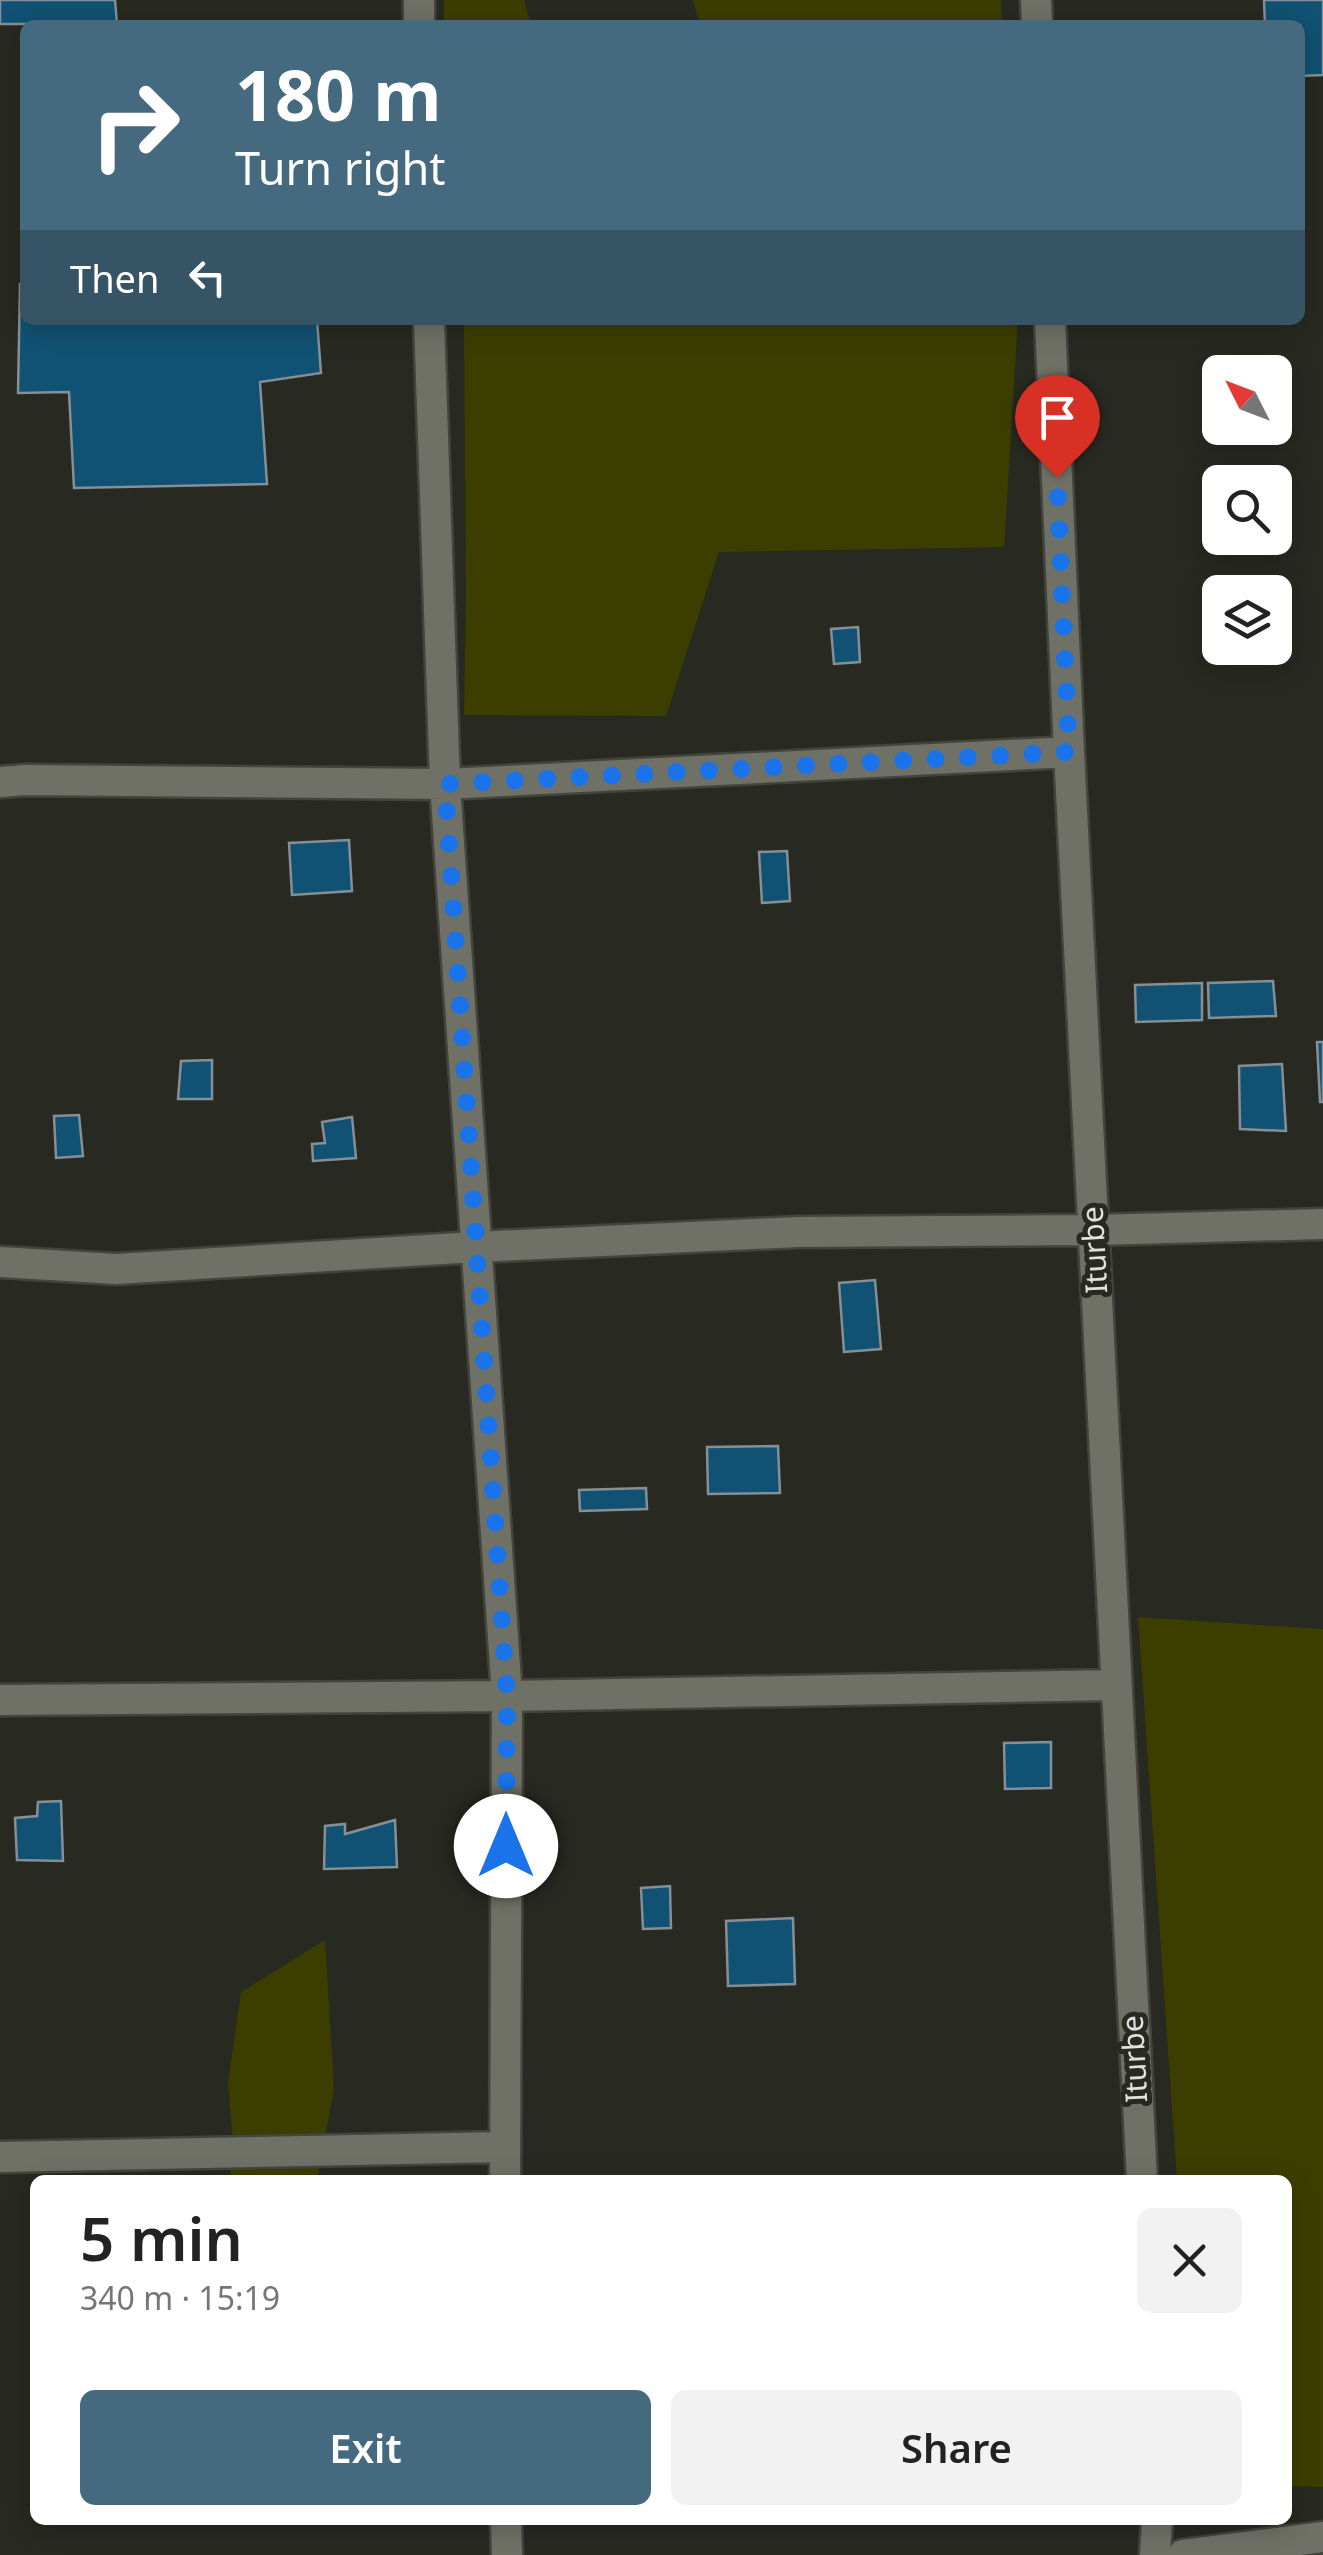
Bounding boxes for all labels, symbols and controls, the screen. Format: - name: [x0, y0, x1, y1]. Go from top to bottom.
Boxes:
- text: 180 m: [235, 46, 442, 142]
- icon: right: [70, 60, 200, 190]
- text: Turn right: [235, 137, 446, 198]
- icon: left: [180, 250, 235, 305]
- text: Then: [70, 252, 160, 304]
- north arrow: [1202, 355, 1292, 445]
- map controls: [1202, 355, 1292, 665]
- pin: [1015, 375, 1100, 478]
- icon: arrive: [1030, 390, 1085, 445]
- button: search: [1202, 465, 1292, 555]
- button: layers: [1202, 575, 1292, 665]
- street label: Iturbe: [1071, 1205, 1116, 1295]
- position arrow: [454, 1794, 558, 1898]
- street label: Iturbe: [1111, 2014, 1156, 2104]
- text: 5 min: [80, 2197, 243, 2279]
- button: close: [1137, 2208, 1242, 2313]
- text: 340 m · 15:19: [80, 2276, 280, 2319]
- button: Exit: [80, 2390, 651, 2505]
- button: Share: [671, 2390, 1242, 2505]

